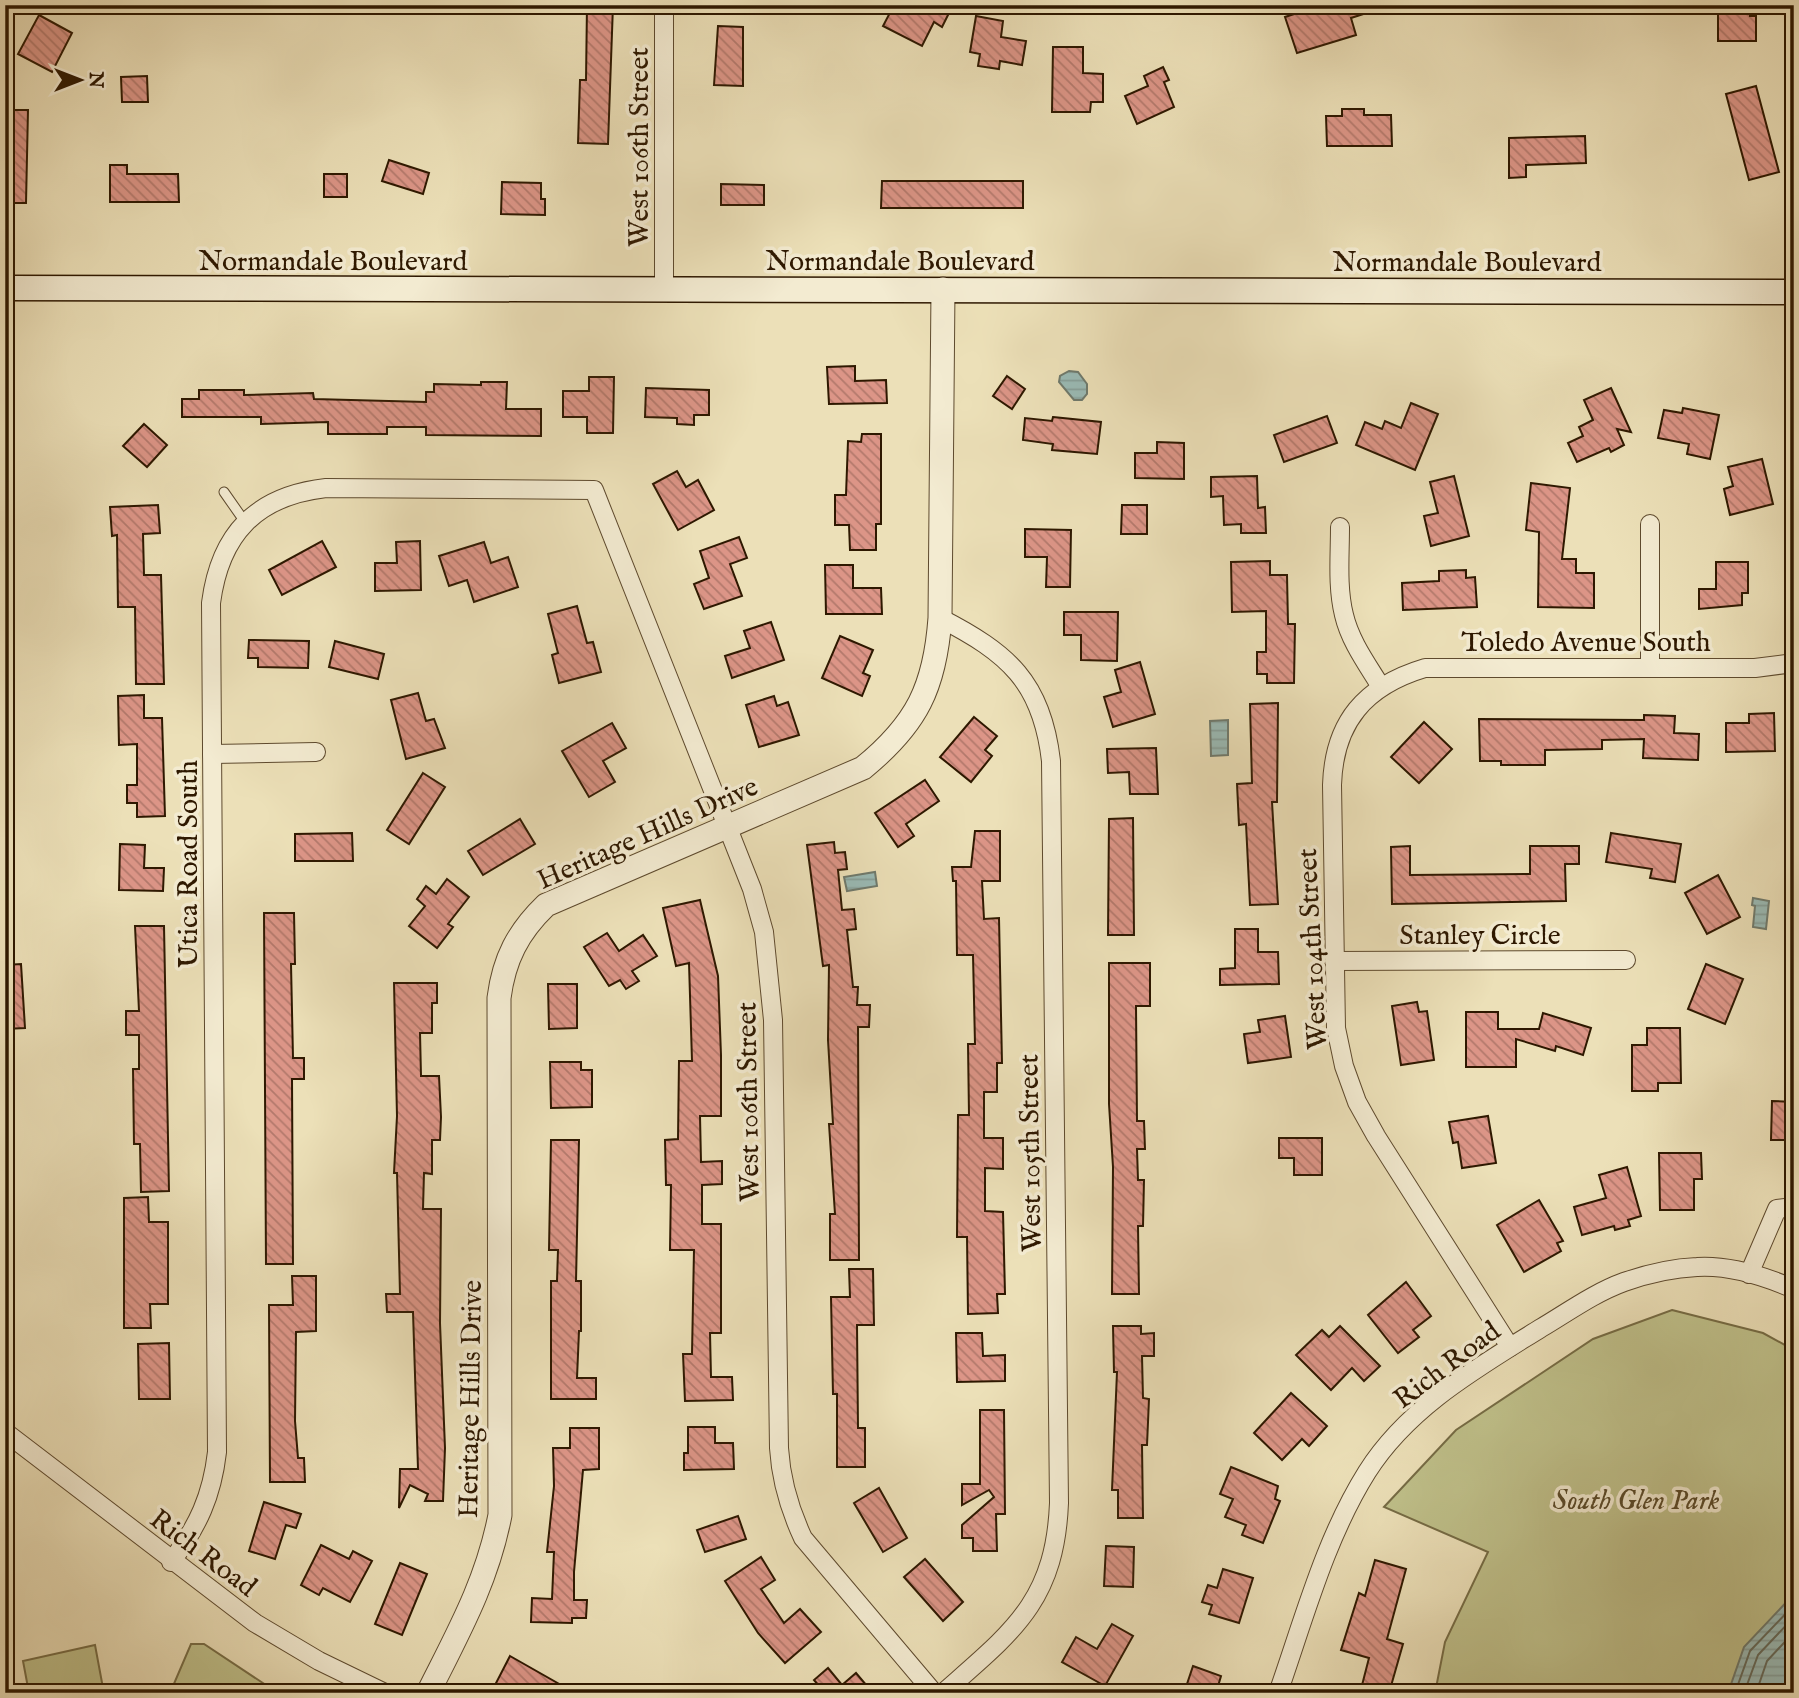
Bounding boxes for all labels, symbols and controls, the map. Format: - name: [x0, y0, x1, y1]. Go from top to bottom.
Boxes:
- north arrow: [46, 46, 116, 116]
- street label: West 106th Street: [623, 47, 658, 247]
- text: N: [83, 71, 107, 89]
- street label: Normandale Boulevard: [199, 245, 468, 280]
- street label: Normandale Boulevard: [766, 245, 1035, 280]
- street label: Normandale Boulevard: [1333, 246, 1602, 281]
- street label: Toledo Avenue South: [1461, 626, 1711, 661]
- street label: Utica Road South: [172, 760, 207, 968]
- street label: Heritage Hills Drive: [532, 770, 764, 899]
- street label: West 104th Street: [1291, 847, 1336, 1050]
- street label: Stanley Circle: [1399, 919, 1561, 954]
- street label: West 106th Street: [730, 1001, 769, 1202]
- street label: West 105th Street: [1012, 1053, 1051, 1252]
- street label: Heritage Hills Drive: [452, 1280, 491, 1518]
- street label: Rich Road: [1387, 1314, 1508, 1418]
- park label: South Glen Park: [1553, 1484, 1719, 1519]
- street label: Rich Road: [142, 1502, 263, 1606]

